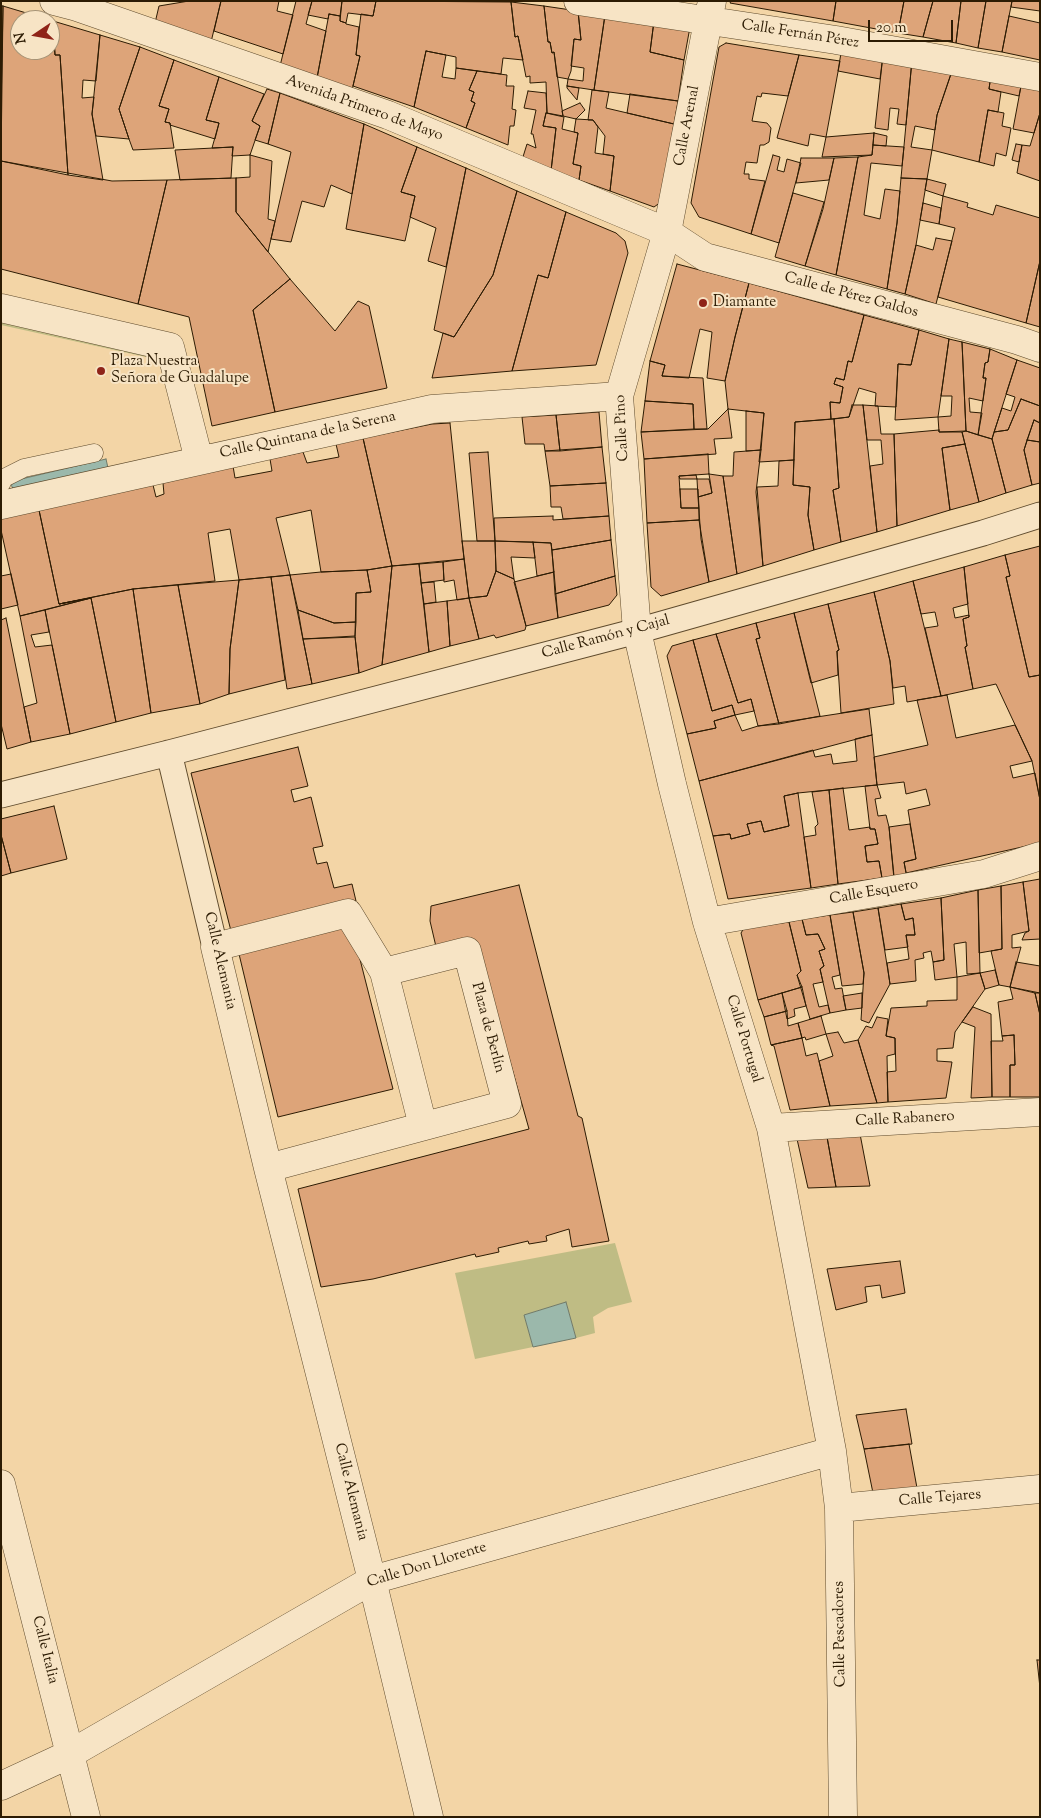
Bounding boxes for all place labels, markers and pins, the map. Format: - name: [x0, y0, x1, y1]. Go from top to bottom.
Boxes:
- place label: Diamante: [713, 294, 776, 312]
- marker: Diamante: [697, 297, 709, 309]
- place label: Plaza Nuestra Señora de Guadalupe: [111, 353, 249, 388]
- marker: Plaza Nuestra Señora de Guadalupe: [95, 365, 107, 377]

